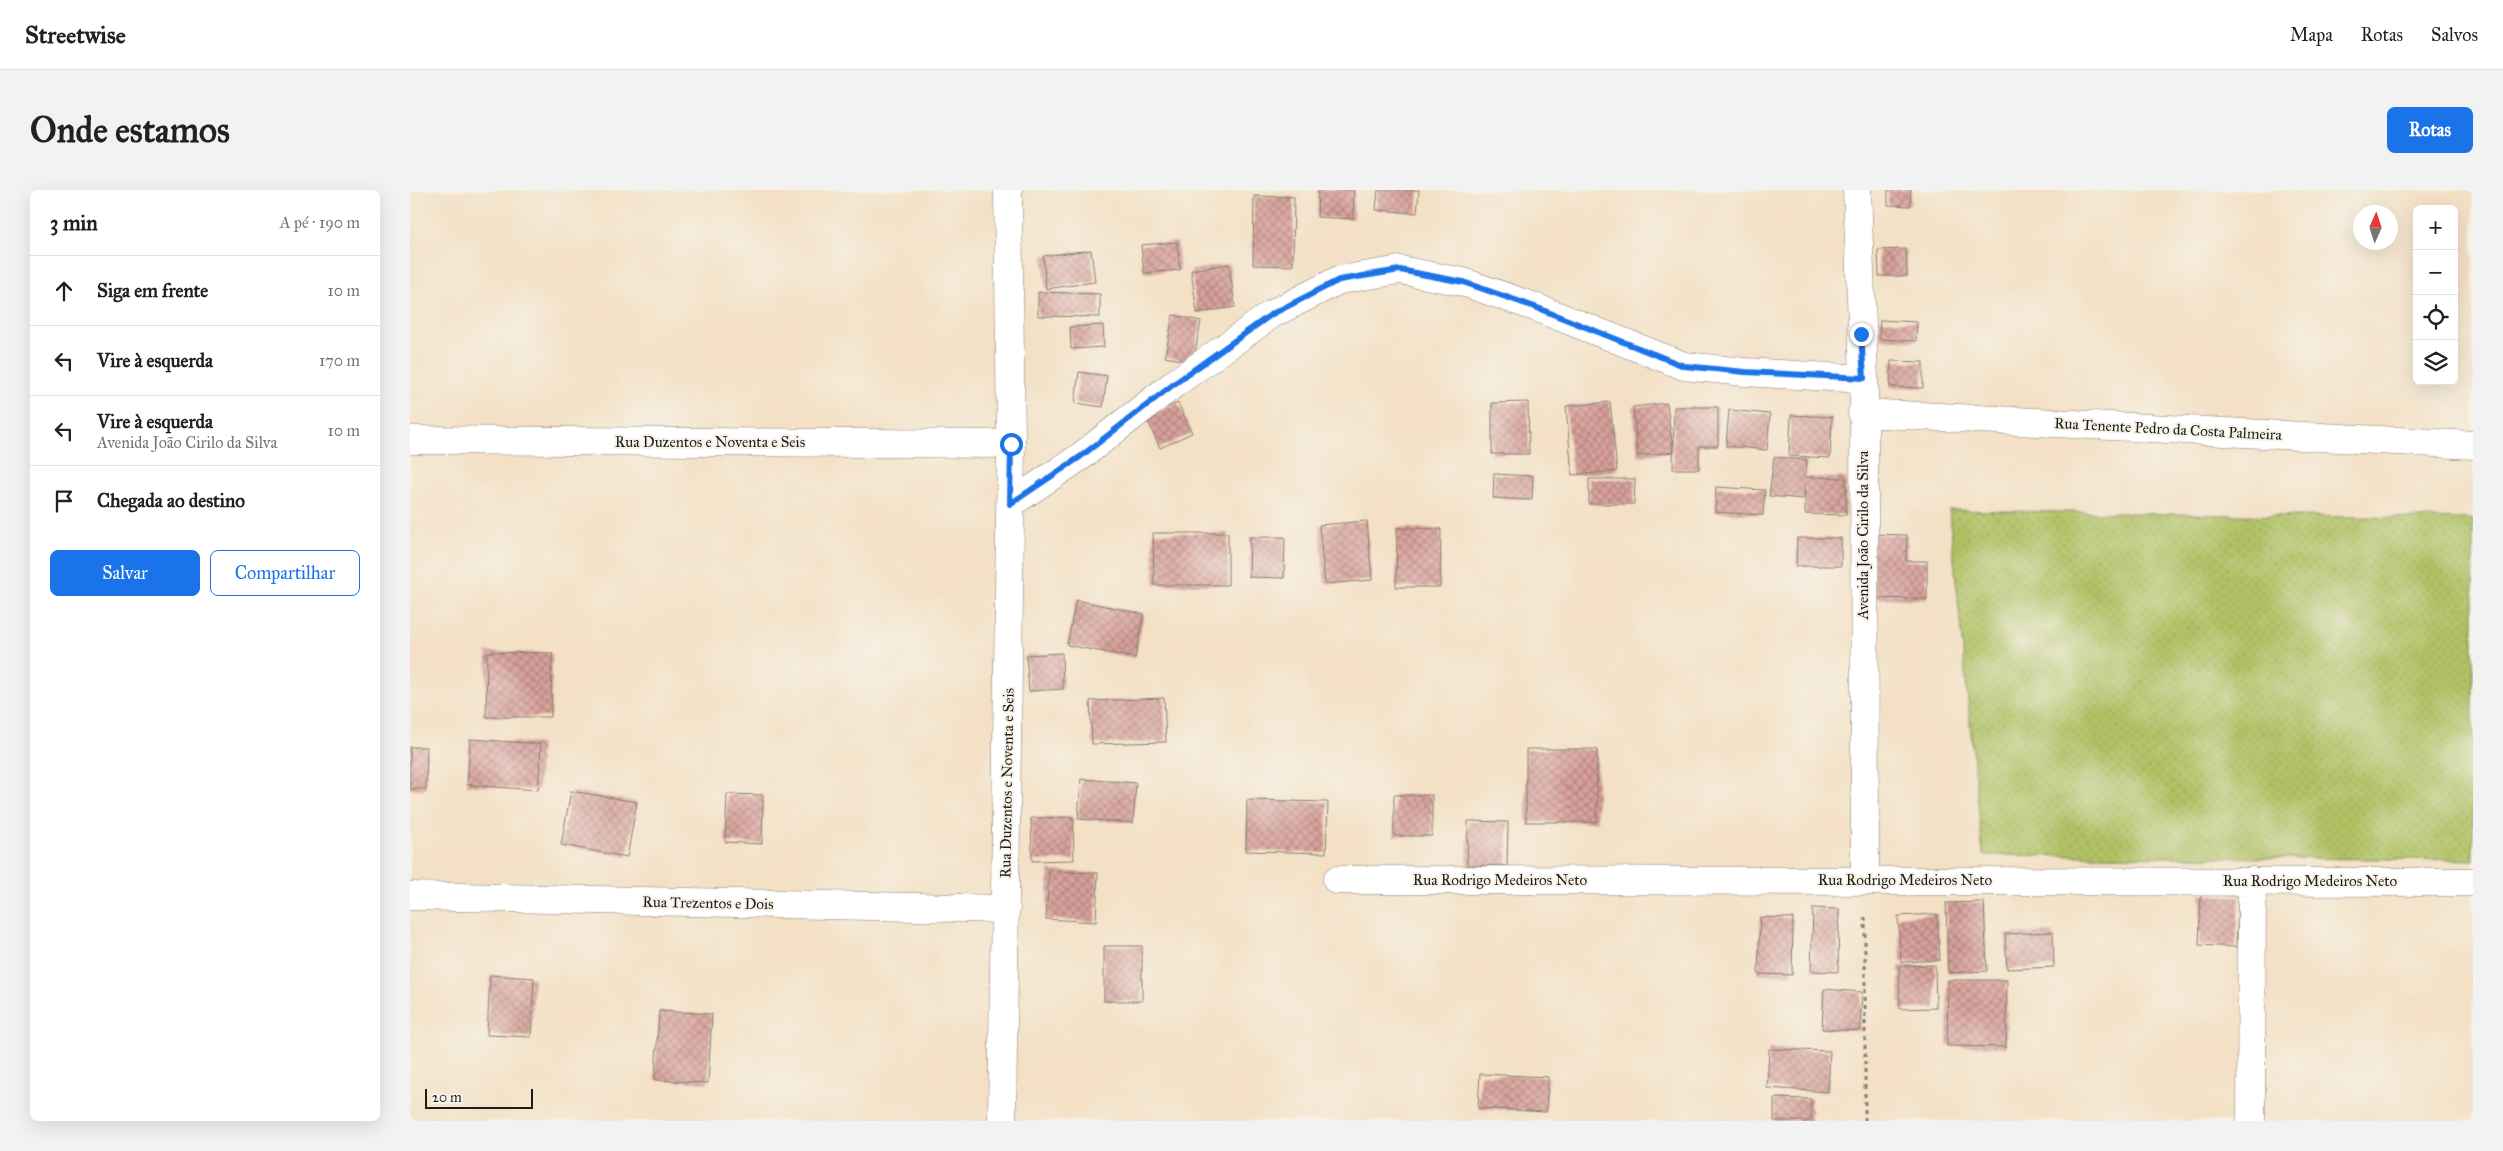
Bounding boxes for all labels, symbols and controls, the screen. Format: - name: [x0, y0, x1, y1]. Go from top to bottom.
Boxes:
- text: Streetwise: [25, 20, 126, 50]
- text: Mapa: [2290, 24, 2333, 46]
- text: Rotas: [2361, 24, 2403, 46]
- text: Salvos: [2431, 24, 2478, 46]
- button: Rotas: [2387, 107, 2473, 153]
- text: Onde estamos: [30, 109, 230, 152]
- north arrow: [2353, 205, 2398, 250]
- map controls: [2413, 205, 2458, 385]
- button: +: [2413, 205, 2458, 250]
- text: 3 min: [50, 210, 98, 236]
- text: A pé · 190 m: [280, 213, 360, 232]
- button: −: [2413, 250, 2458, 295]
- icon: ahead: [50, 277, 78, 305]
- text: Siga em frente: [97, 279, 208, 302]
- text: 10 m: [328, 281, 360, 300]
- button: locate: [2413, 295, 2458, 340]
- route end: [1850, 323, 1873, 346]
- button: layers: [2413, 340, 2458, 385]
- icon: left: [50, 347, 78, 375]
- text: Vire à esquerda: [97, 349, 213, 372]
- text: 170 m: [319, 351, 360, 370]
- text: Vire à esquerda: [97, 410, 213, 433]
- street label: Rua Tenente Pedro da Costa Palmeira: [2054, 414, 2283, 444]
- icon: left: [50, 417, 78, 445]
- text: 10 m: [328, 421, 360, 440]
- text: Avenida João Cirilo da Silva: [97, 433, 277, 452]
- street label: Rua Duzentos e Noventa e Seis: [615, 433, 805, 451]
- route start: [1000, 433, 1023, 456]
- street label: Avenida João Cirilo da Silva: [1854, 450, 1873, 620]
- icon: arrive: [50, 487, 78, 515]
- text: Chegada ao destino: [97, 489, 245, 512]
- button: Salvar: [50, 550, 200, 596]
- button: Compartilhar: [210, 550, 360, 596]
- street label: Rua Duzentos e Noventa e Seis: [996, 688, 1018, 878]
- street label: Rua Rodrigo Medeiros Neto: [1413, 871, 1587, 889]
- street label: Rua Rodrigo Medeiros Neto: [1818, 871, 1992, 889]
- street label: Rua Rodrigo Medeiros Neto: [2223, 872, 2397, 890]
- street label: Rua Trezentos e Dois: [642, 893, 774, 913]
- scale bar: [425, 1086, 532, 1109]
- text: 20 m: [432, 1089, 462, 1106]

